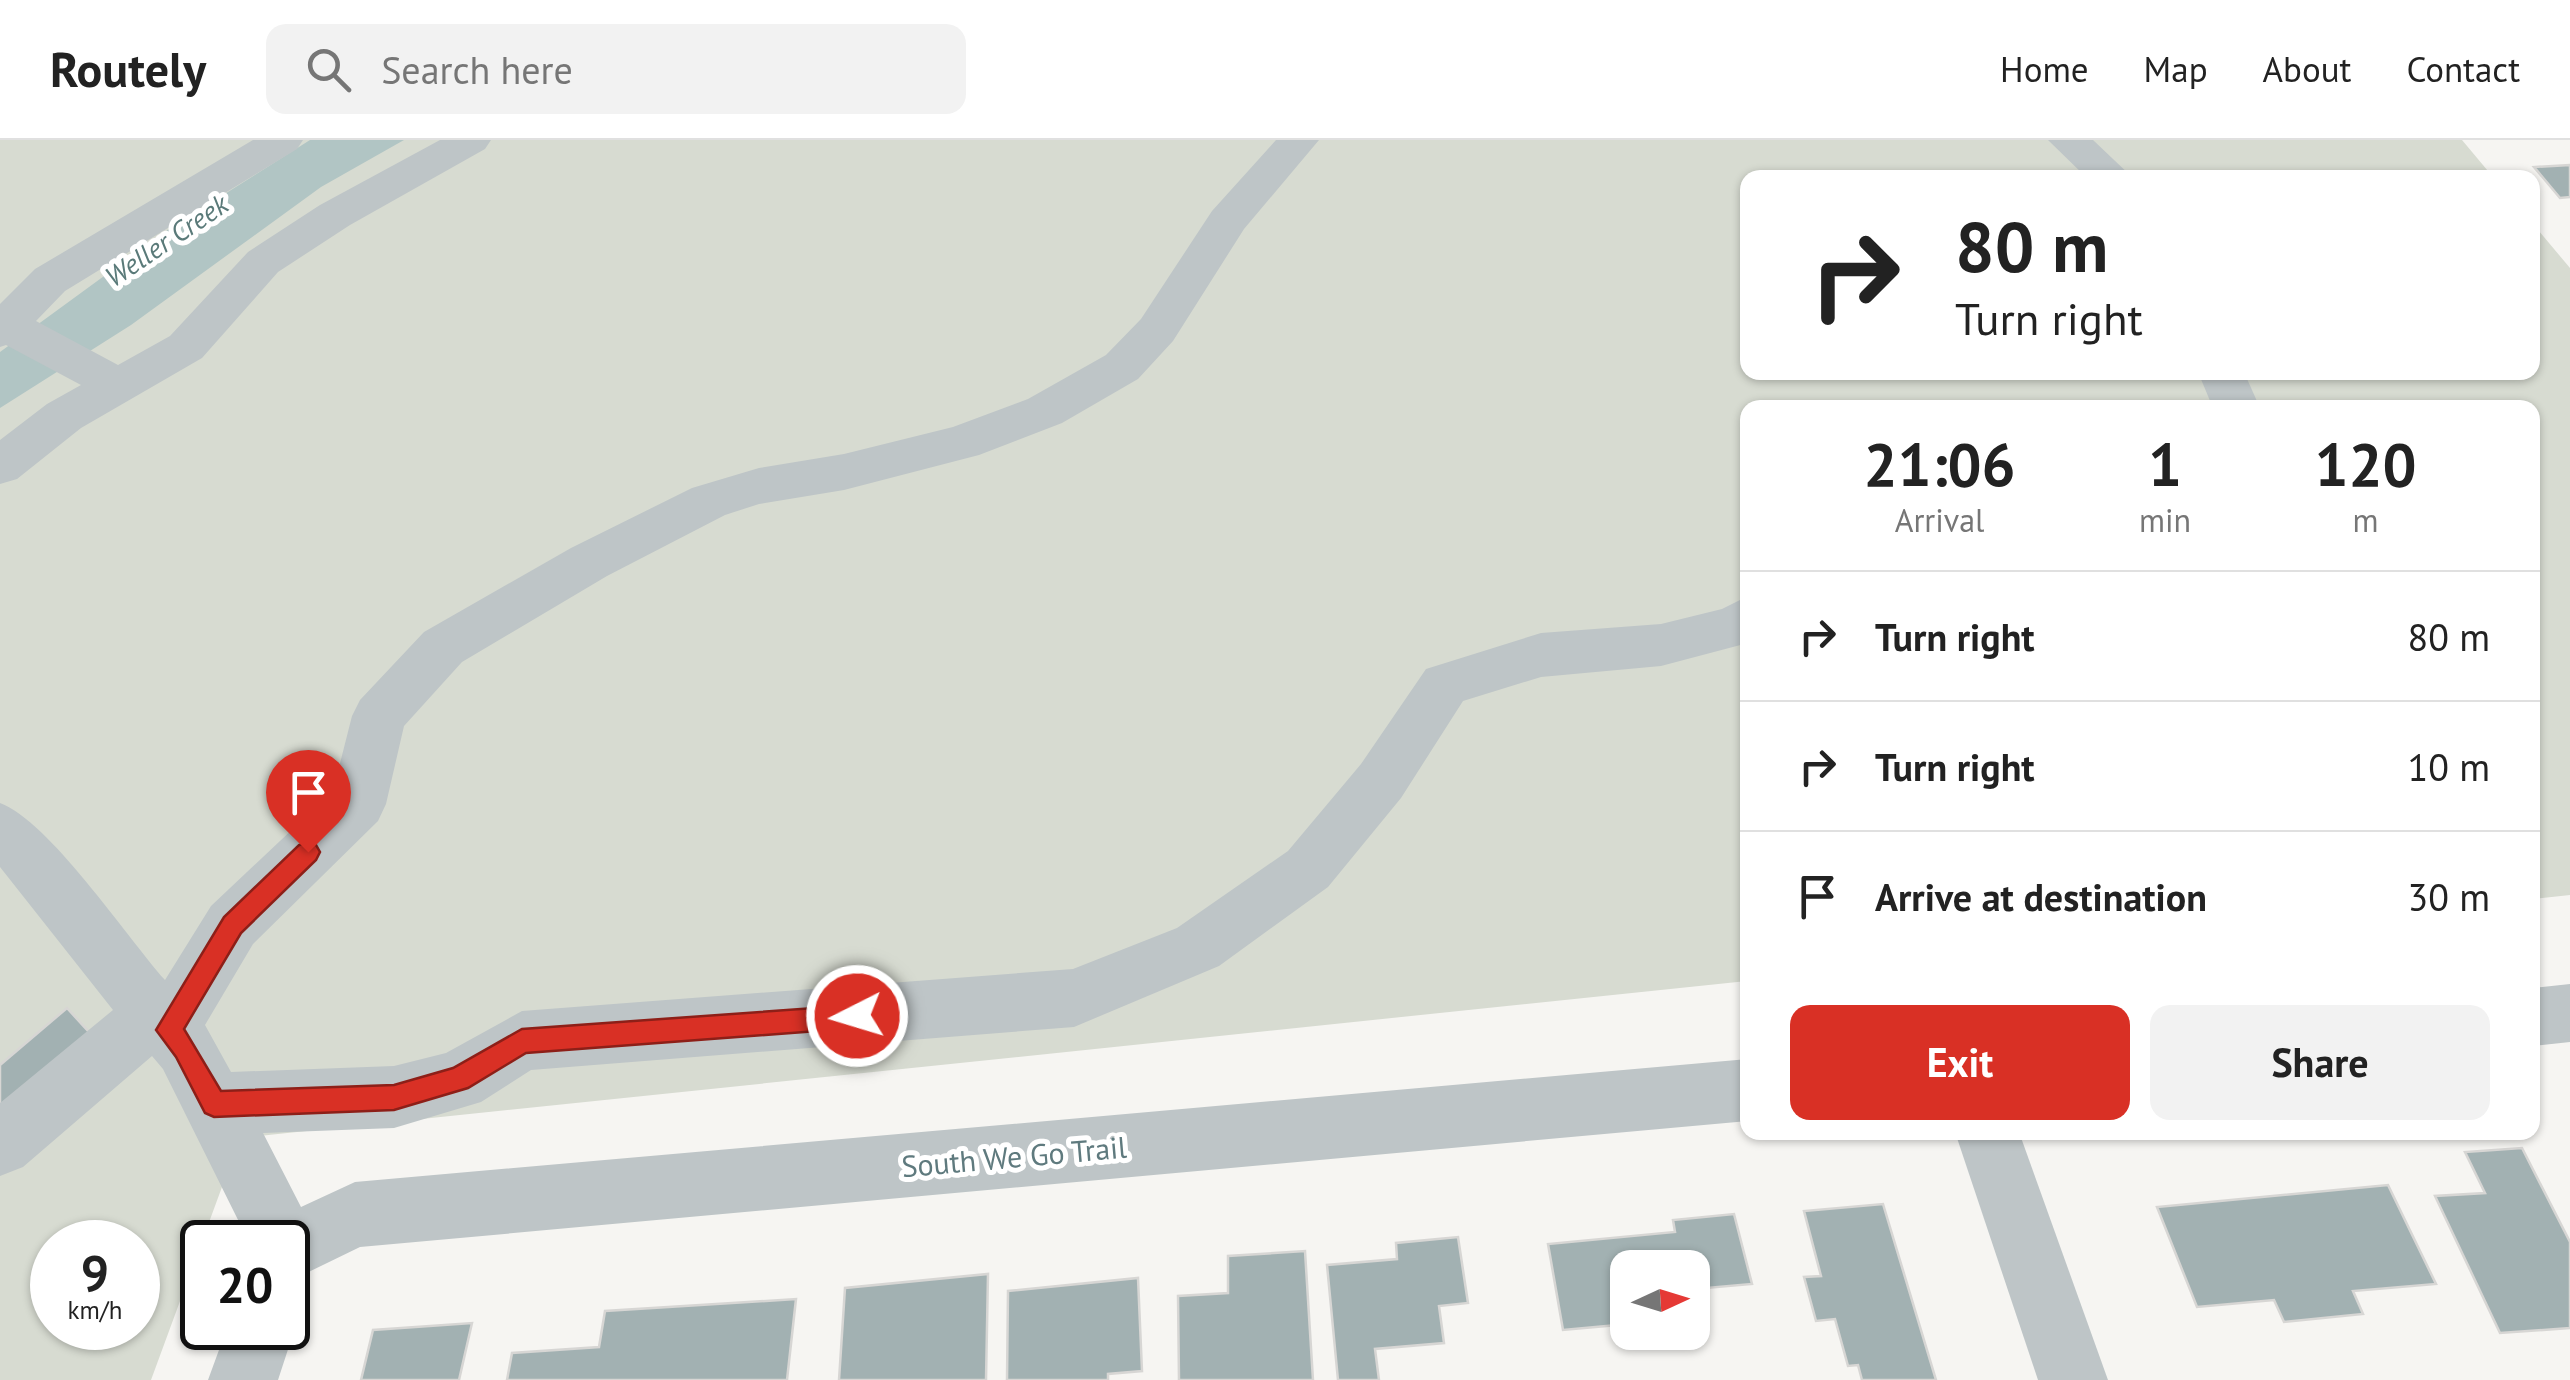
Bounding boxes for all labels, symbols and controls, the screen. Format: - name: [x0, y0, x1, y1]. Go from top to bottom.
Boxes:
- search box: [266, 24, 966, 114]
- text: Routely: [50, 38, 206, 100]
- icon: search: [301, 42, 356, 97]
- text: Search here: [381, 45, 573, 94]
- text: Home: [2000, 46, 2089, 92]
- text: Map: [2144, 46, 2208, 92]
- text: About: [2263, 46, 2351, 92]
- text: Contact: [2406, 46, 2520, 92]
- water label: Weller Creek: [97, 184, 236, 295]
- text: 80 m: [1955, 201, 2108, 291]
- icon: right: [1790, 210, 1920, 340]
- text: Turn right: [1955, 289, 2143, 347]
- text: 21:06: [1863, 425, 2016, 503]
- text: 1: [2148, 425, 2182, 503]
- text: 120: [2315, 425, 2417, 503]
- text: Arrival: [1895, 499, 1984, 541]
- text: min: [2139, 499, 2191, 541]
- text: m: [2353, 499, 2379, 541]
- icon: right: [1790, 609, 1845, 664]
- text: Turn right: [1875, 612, 2035, 661]
- text: 80 m: [2408, 612, 2490, 661]
- icon: right: [1790, 739, 1845, 794]
- text: Turn right: [1875, 742, 2035, 791]
- text: 10 m: [2408, 742, 2490, 791]
- pin: [266, 750, 351, 853]
- icon: arrive: [281, 765, 336, 820]
- icon: arrive: [1790, 869, 1845, 924]
- text: Arrive at destination: [1875, 872, 2207, 921]
- text: 30 m: [2408, 872, 2490, 921]
- position arrow: [805, 964, 909, 1068]
- button: Exit: [1790, 1005, 2130, 1120]
- button: Share: [2150, 1005, 2490, 1120]
- street label: South We Go Trail: [900, 1127, 1128, 1185]
- speed limit sign: 20: [180, 1220, 310, 1350]
- text: 9: [81, 1240, 109, 1305]
- north arrow: [1610, 1250, 1710, 1350]
- map controls: [1610, 1250, 1710, 1350]
- text: km/h: [68, 1294, 122, 1326]

